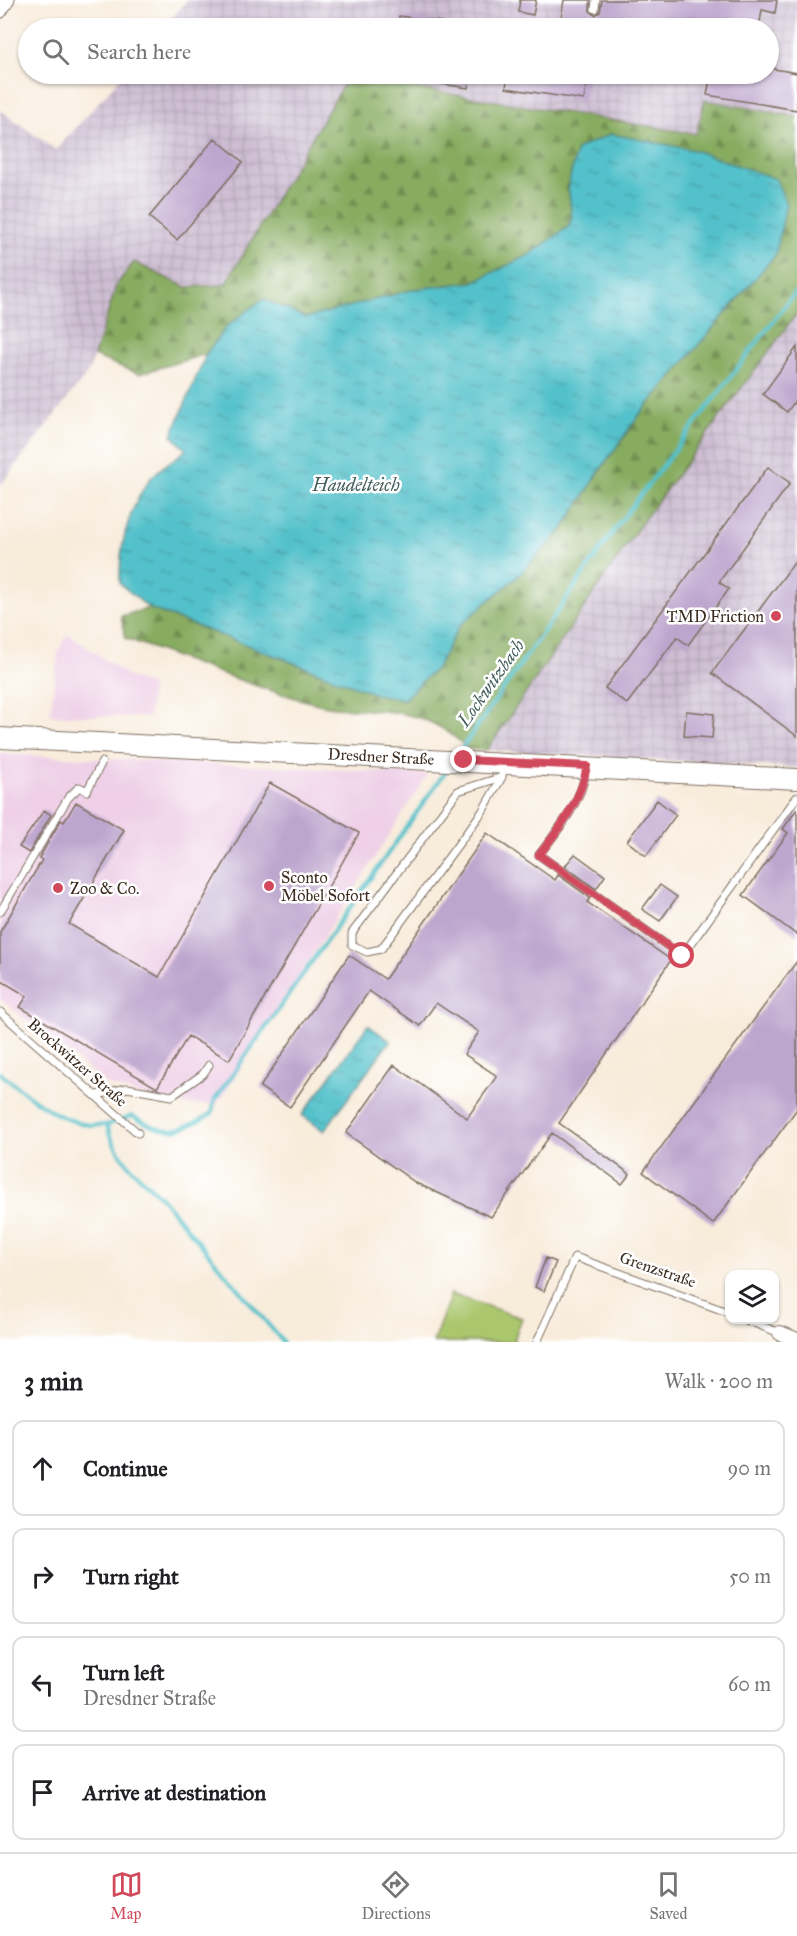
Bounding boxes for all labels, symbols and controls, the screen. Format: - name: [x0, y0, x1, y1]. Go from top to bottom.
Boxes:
- search box: [18, 18, 779, 84]
- icon: search: [39, 35, 72, 68]
- text: Search here: [87, 38, 191, 65]
- water label: Haudelteich: [311, 474, 400, 496]
- place label: TMD Friction: [666, 607, 764, 626]
- marker: TMD Friction: [769, 609, 783, 623]
- water label: Lockwitzbach: [452, 635, 529, 732]
- street label: Dresdner Straße: [327, 744, 435, 769]
- route end: [450, 746, 476, 772]
- place label: Sconto Möbel Sofort: [281, 868, 370, 905]
- place label: Zoo & Co.: [70, 879, 139, 898]
- marker: Sconto Möbel Sofort: [262, 879, 276, 893]
- marker: Zoo & Co.: [51, 881, 65, 895]
- route start: [668, 942, 694, 968]
- street label: Brockwitzer Straße: [24, 1014, 131, 1111]
- street label: Grenzstraße: [617, 1248, 699, 1292]
- map controls: [725, 1270, 779, 1324]
- button: layers: [725, 1270, 779, 1324]
- text: 3 min: [24, 1365, 83, 1397]
- text: Walk · 200 m: [665, 1369, 773, 1393]
- icon: ahead: [26, 1452, 59, 1485]
- text: Continue: [83, 1455, 168, 1482]
- text: 90 m: [728, 1456, 771, 1480]
- icon: right: [26, 1560, 59, 1593]
- text: Turn right: [83, 1563, 179, 1590]
- text: 50 m: [729, 1564, 771, 1588]
- text: Turn left: [83, 1659, 165, 1686]
- icon: left: [26, 1668, 59, 1701]
- text: 60 m: [728, 1672, 771, 1696]
- text: Dresdner Straße: [83, 1686, 216, 1710]
- icon: arrive: [26, 1776, 59, 1809]
- text: Arrive at destination: [83, 1779, 266, 1806]
- tab: Map: [110, 1868, 143, 1923]
- tab: Directions: [362, 1868, 430, 1923]
- tab: Saved: [649, 1868, 687, 1923]

